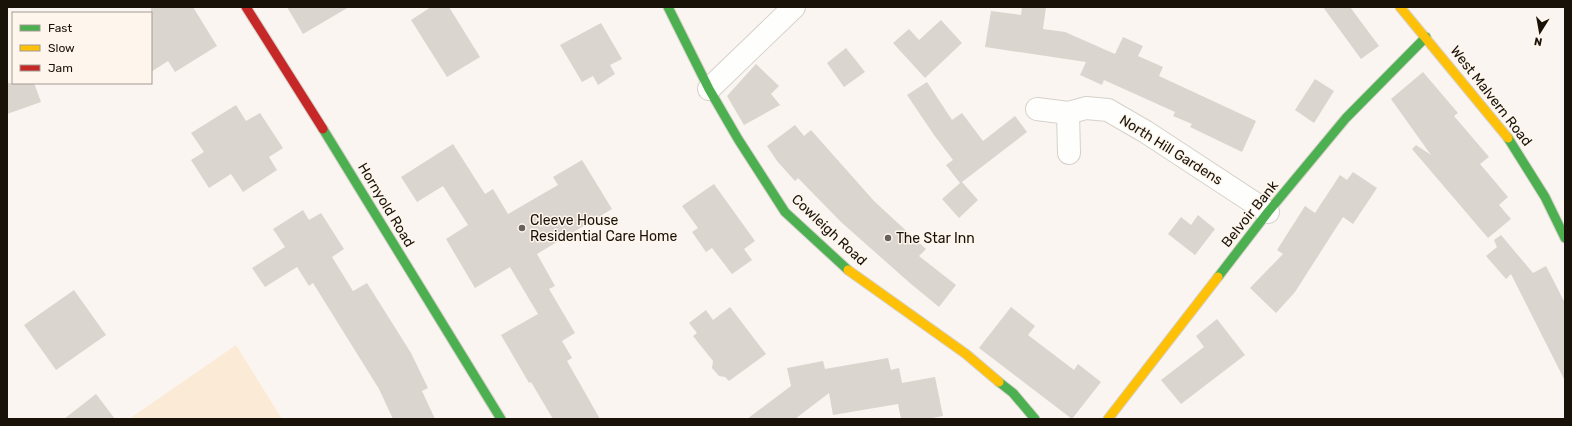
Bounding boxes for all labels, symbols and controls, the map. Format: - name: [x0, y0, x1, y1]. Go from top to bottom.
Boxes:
- legend: [12, 12, 152, 84]
- north arrow: [1520, 12, 1560, 52]
- text: Fast: [48, 21, 72, 35]
- text: N: [1533, 34, 1543, 48]
- text: Slow: [48, 41, 75, 55]
- street label: West Malvern Road: [1447, 42, 1535, 150]
- text: Jam: [48, 61, 73, 75]
- street label: North Hill Gardens: [1116, 111, 1226, 189]
- street label: Hornyold Road: [354, 160, 418, 250]
- street label: Belvoir Bank: [1218, 177, 1282, 251]
- street label: Cowleigh Road: [788, 191, 870, 269]
- place label: Cleeve House Residential Care Home: [530, 212, 677, 245]
- marker: Cleeve House Residential Care Home: [517, 223, 527, 233]
- place label: The Star Inn: [896, 230, 975, 247]
- marker: The Star Inn: [883, 233, 893, 243]

